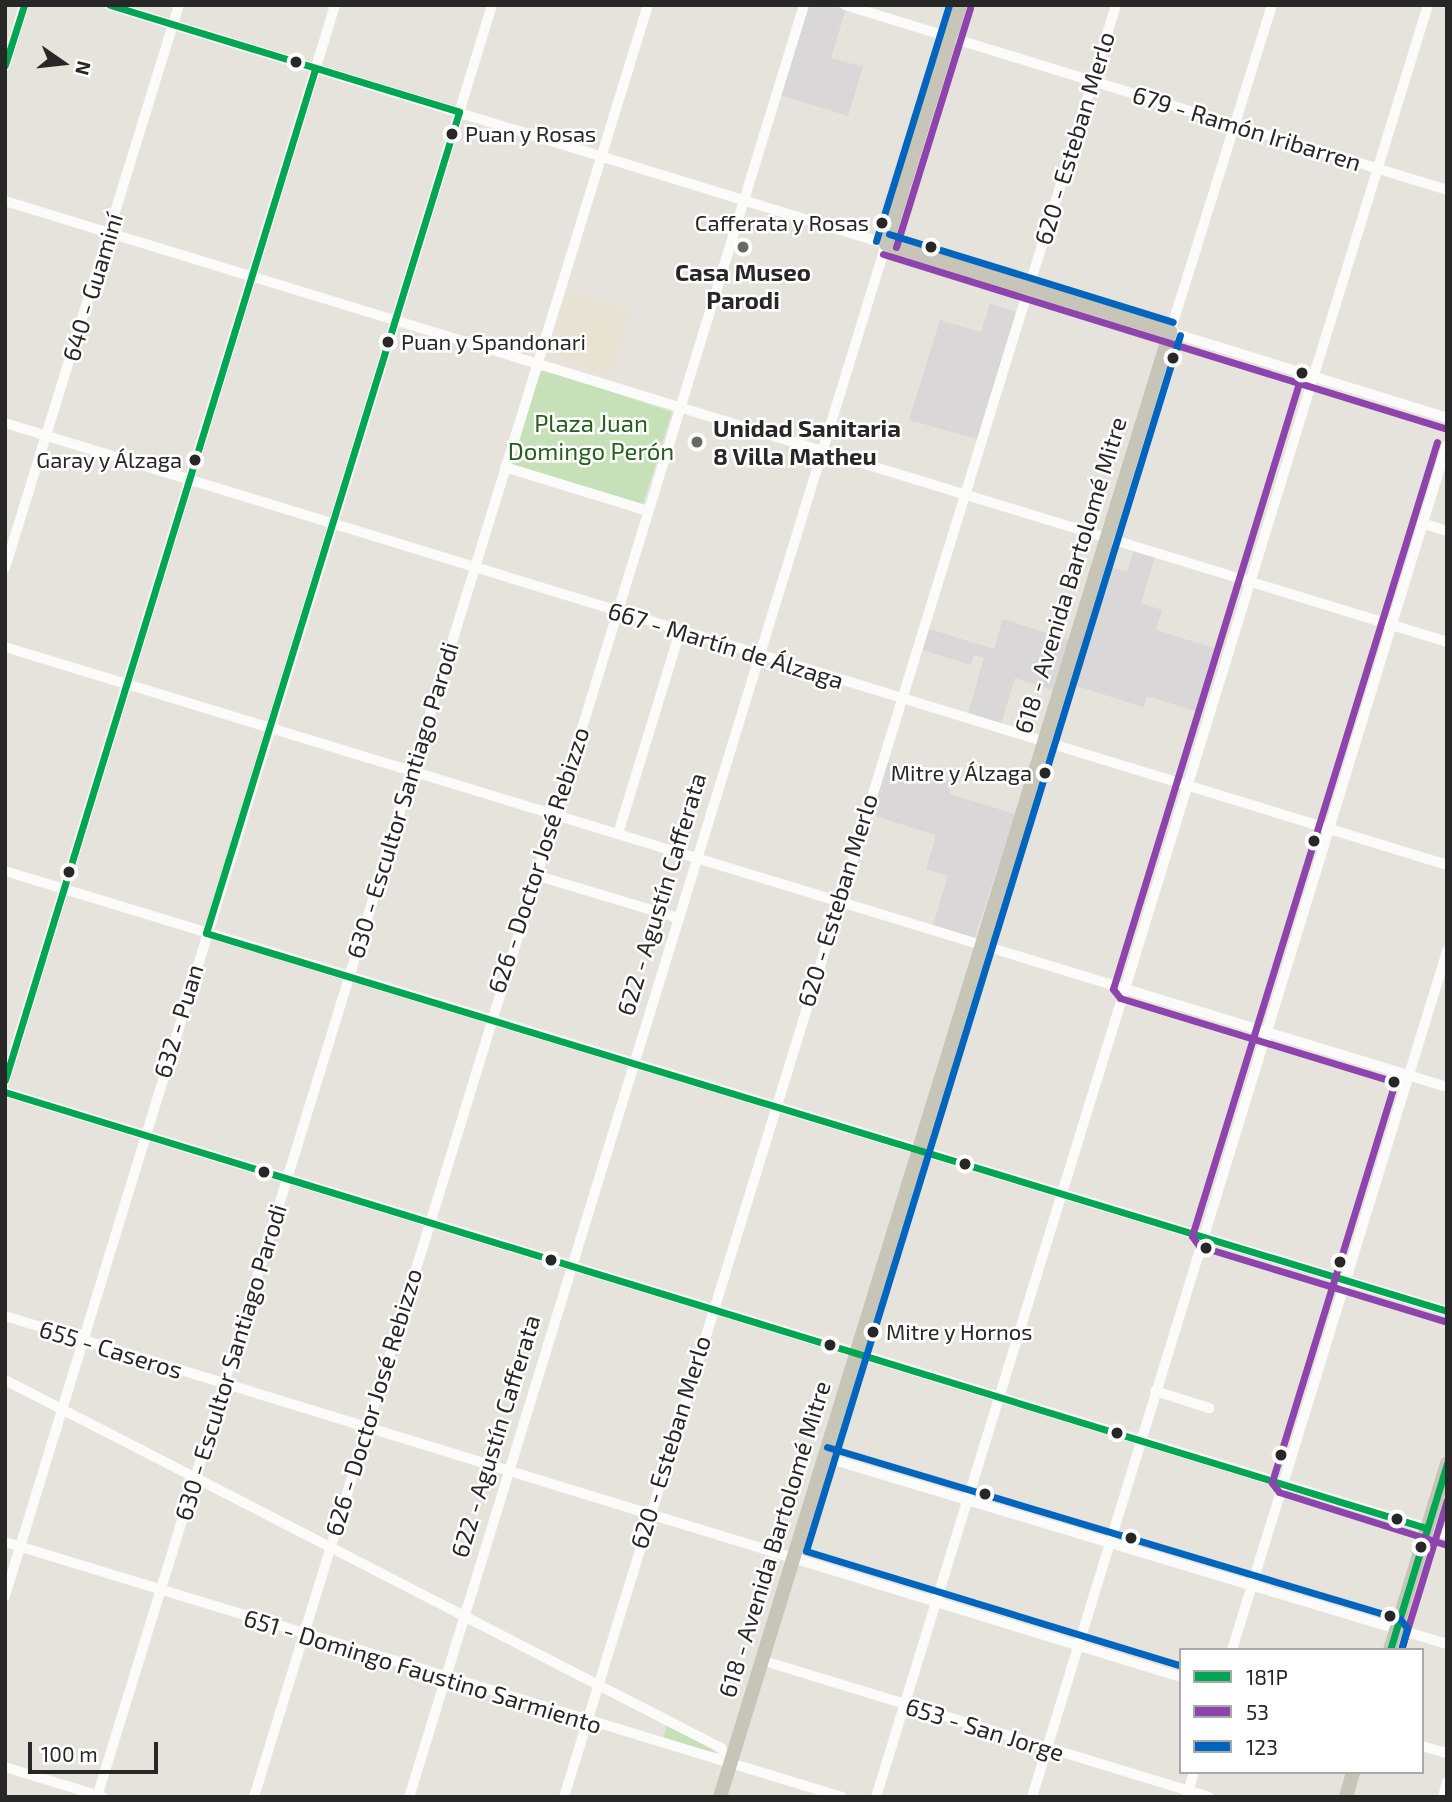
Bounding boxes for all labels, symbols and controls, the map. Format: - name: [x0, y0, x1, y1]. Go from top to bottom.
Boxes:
- north arrow: [28, 28, 98, 98]
- street label: 620 - Esteban Merlo: [1028, 28, 1120, 248]
- unlabelled marker: [289, 55, 303, 69]
- text: N: [71, 59, 97, 78]
- street label: 679 - Ramón Iribarren: [1129, 79, 1365, 177]
- place label: Puan y Rosas: [465, 121, 597, 147]
- marker: Puan y Rosas: [445, 127, 459, 141]
- street label: 640 - Guaminí: [56, 210, 128, 364]
- place label: Cafferata y Rosas: [694, 210, 869, 236]
- marker: Cafferata y Rosas: [875, 216, 889, 230]
- marker: Casa Museo Parodi: [735, 239, 751, 255]
- unlabelled marker: [924, 240, 938, 254]
- place label: Casa Museo Parodi: [675, 258, 811, 314]
- place label: Puan y Spandonari: [401, 329, 587, 355]
- marker: Puan y Spandonari: [381, 335, 395, 349]
- unlabelled marker: [1166, 351, 1180, 365]
- unlabelled marker: [1295, 366, 1309, 380]
- park label: Plaza Juan Domingo Perón: [508, 409, 674, 465]
- street label: 618 - Avenida Bartolomé Mitre: [1008, 413, 1132, 737]
- place label: Unidad Sanitaria 8 Villa Matheu: [713, 414, 901, 470]
- marker: Unidad Sanitaria 8 Villa Matheu: [687, 432, 707, 452]
- place label: Garay y Álzaga: [34, 447, 182, 473]
- marker: Garay y Álzaga: [188, 453, 202, 467]
- street label: 667 - Martín de Álzaga: [604, 595, 848, 695]
- street label: 630 - Escultor Santiago Parodi: [340, 638, 464, 962]
- street label: 626 - Doctor José Rebizzo: [481, 723, 595, 997]
- place label: Mitre y Álzaga: [889, 760, 1032, 786]
- marker: Mitre y Álzaga: [1038, 766, 1052, 780]
- street label: 622 - Agustín Cafferata: [610, 769, 712, 1019]
- street label: 620 - Esteban Merlo: [791, 790, 883, 1010]
- unlabelled marker: [1307, 834, 1321, 848]
- unlabelled marker: [62, 865, 76, 879]
- street label: 632 - Puan: [147, 961, 209, 1081]
- unlabelled marker: [1387, 1075, 1401, 1089]
- unlabelled marker: [958, 1157, 972, 1171]
- unlabelled marker: [257, 1165, 271, 1179]
- street label: 630 - Escultor Santiago Parodi: [168, 1200, 292, 1524]
- unlabelled marker: [1199, 1241, 1213, 1255]
- unlabelled marker: [544, 1253, 558, 1267]
- unlabelled marker: [1333, 1255, 1347, 1269]
- street label: 626 - Doctor José Rebizzo: [318, 1264, 428, 1540]
- street label: 622 - Agustín Cafferata: [444, 1311, 546, 1561]
- street label: 655 - Caseros: [36, 1314, 186, 1384]
- place label: Mitre y Hornos: [886, 1319, 1033, 1345]
- marker: Mitre y Hornos: [866, 1325, 880, 1339]
- street label: 620 - Esteban Merlo: [624, 1332, 716, 1552]
- unlabelled marker: [823, 1338, 837, 1352]
- street label: 618 - Avenida Bartolomé Mitre: [712, 1377, 836, 1701]
- unlabelled marker: [1110, 1426, 1124, 1440]
- unlabelled marker: [1274, 1448, 1288, 1462]
- unlabelled marker: [978, 1487, 992, 1501]
- unlabelled marker: [1390, 1512, 1404, 1526]
- unlabelled marker: [1124, 1531, 1138, 1545]
- unlabelled marker: [1414, 1540, 1428, 1554]
- street label: 651 - Domingo Faustino Sarmiento: [241, 1603, 605, 1739]
- unlabelled marker: [1383, 1609, 1397, 1623]
- legend: [1179, 1648, 1424, 1774]
- text: 181P: [1246, 1664, 1288, 1689]
- street label: 653 - San Jorge: [902, 1691, 1068, 1767]
- text: 53: [1246, 1699, 1269, 1724]
- scale bar: [32, 1728, 161, 1772]
- text: 123: [1246, 1734, 1278, 1759]
- text: 100 m: [41, 1741, 98, 1766]

